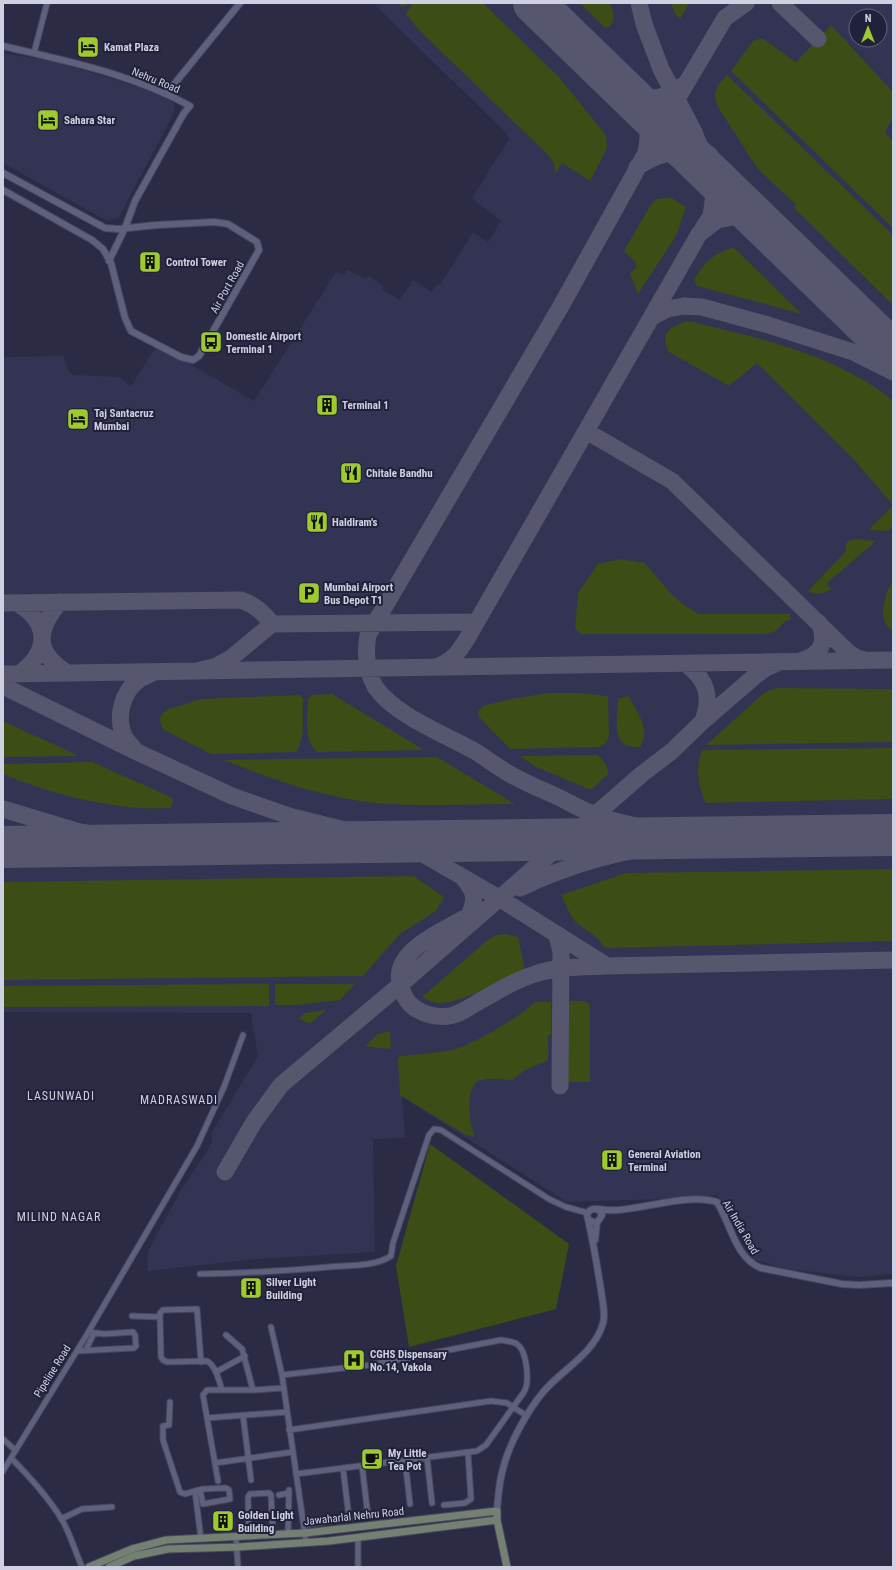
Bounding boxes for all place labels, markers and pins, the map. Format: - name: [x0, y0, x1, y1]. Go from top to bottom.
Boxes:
- hotel icon: Kamat Plaza: [75, 34, 101, 60]
- place label: Kamat Plaza: [104, 41, 159, 54]
- hotel icon: Sahara Star: [35, 107, 61, 133]
- place label: Sahara Star: [64, 114, 115, 127]
- building icon: Control Tower: [137, 249, 163, 275]
- place label: Control Tower: [166, 256, 227, 269]
- bus stop icon: Domestic Airport Terminal 1: [198, 329, 224, 355]
- place label: Domestic Airport Terminal 1: [226, 330, 302, 356]
- building icon: Terminal 1: [314, 392, 340, 418]
- place label: Terminal 1: [342, 399, 389, 412]
- hotel icon: Taj Santacruz Mumbai: [65, 406, 91, 432]
- place label: Taj Santacruz Mumbai: [94, 407, 154, 433]
- restaurant icon: Chitale Bandhu: [338, 460, 364, 486]
- place label: Chitale Bandhu: [366, 467, 433, 480]
- restaurant icon: Haldiram's: [304, 509, 330, 535]
- place label: Haldiram's: [332, 516, 378, 529]
- parking icon: Mumbai Airport Bus Depot T1: [296, 580, 322, 606]
- place label: Mumbai Airport Bus Depot T1: [324, 581, 394, 607]
- building icon: General Aviation Terminal: [599, 1147, 625, 1173]
- place label: General Aviation Terminal: [628, 1148, 701, 1174]
- building icon: Silver Light Building: [238, 1275, 264, 1301]
- place label: Silver Light Building: [266, 1276, 317, 1302]
- hospital icon: CGHS Dispensary No.14, Vakola: [341, 1347, 367, 1373]
- place label: CGHS Dispensary No.14, Vakola: [370, 1348, 447, 1374]
- cafe icon: My Little Tea Pot: [359, 1446, 385, 1472]
- place label: My Little Tea Pot: [388, 1447, 427, 1473]
- building icon: Golden Light Building: [210, 1508, 236, 1534]
- place label: Golden Light Building: [238, 1509, 294, 1535]

